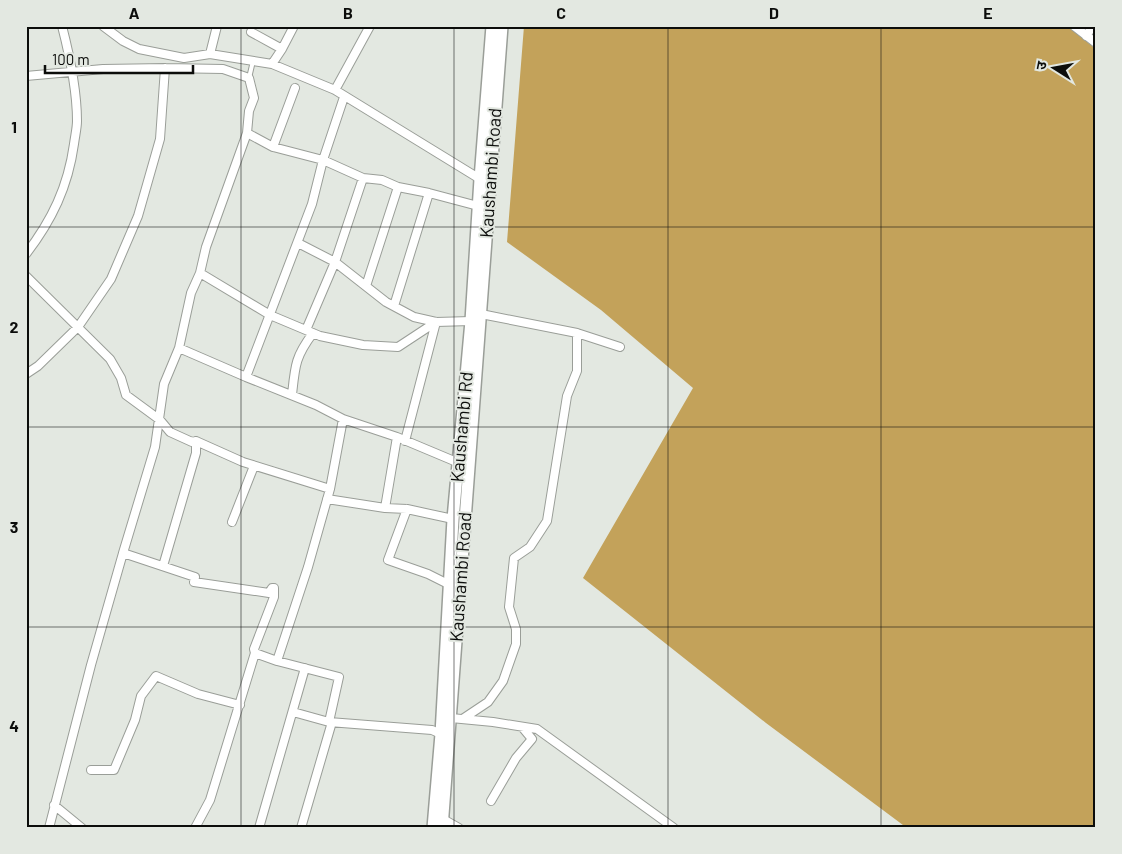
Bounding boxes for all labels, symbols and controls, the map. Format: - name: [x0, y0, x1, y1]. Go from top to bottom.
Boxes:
- text: A: [129, 3, 140, 22]
- text: B: [343, 3, 353, 22]
- text: C: [556, 3, 566, 22]
- text: D: [769, 3, 779, 22]
- text: E: [983, 3, 993, 22]
- scale bar: [45, 42, 192, 74]
- north arrow: [1030, 42, 1080, 92]
- text: 100 m: [52, 50, 90, 68]
- text: उ: [1032, 59, 1050, 71]
- street label: Kaushambi Road: [474, 107, 506, 239]
- text: 1: [11, 117, 17, 136]
- text: 2: [10, 317, 19, 336]
- street label: Kaushambi Rd: [445, 371, 477, 483]
- street label: Kaushambi Road: [444, 511, 476, 643]
- text: 3: [10, 517, 18, 536]
- text: 4: [9, 716, 19, 735]

